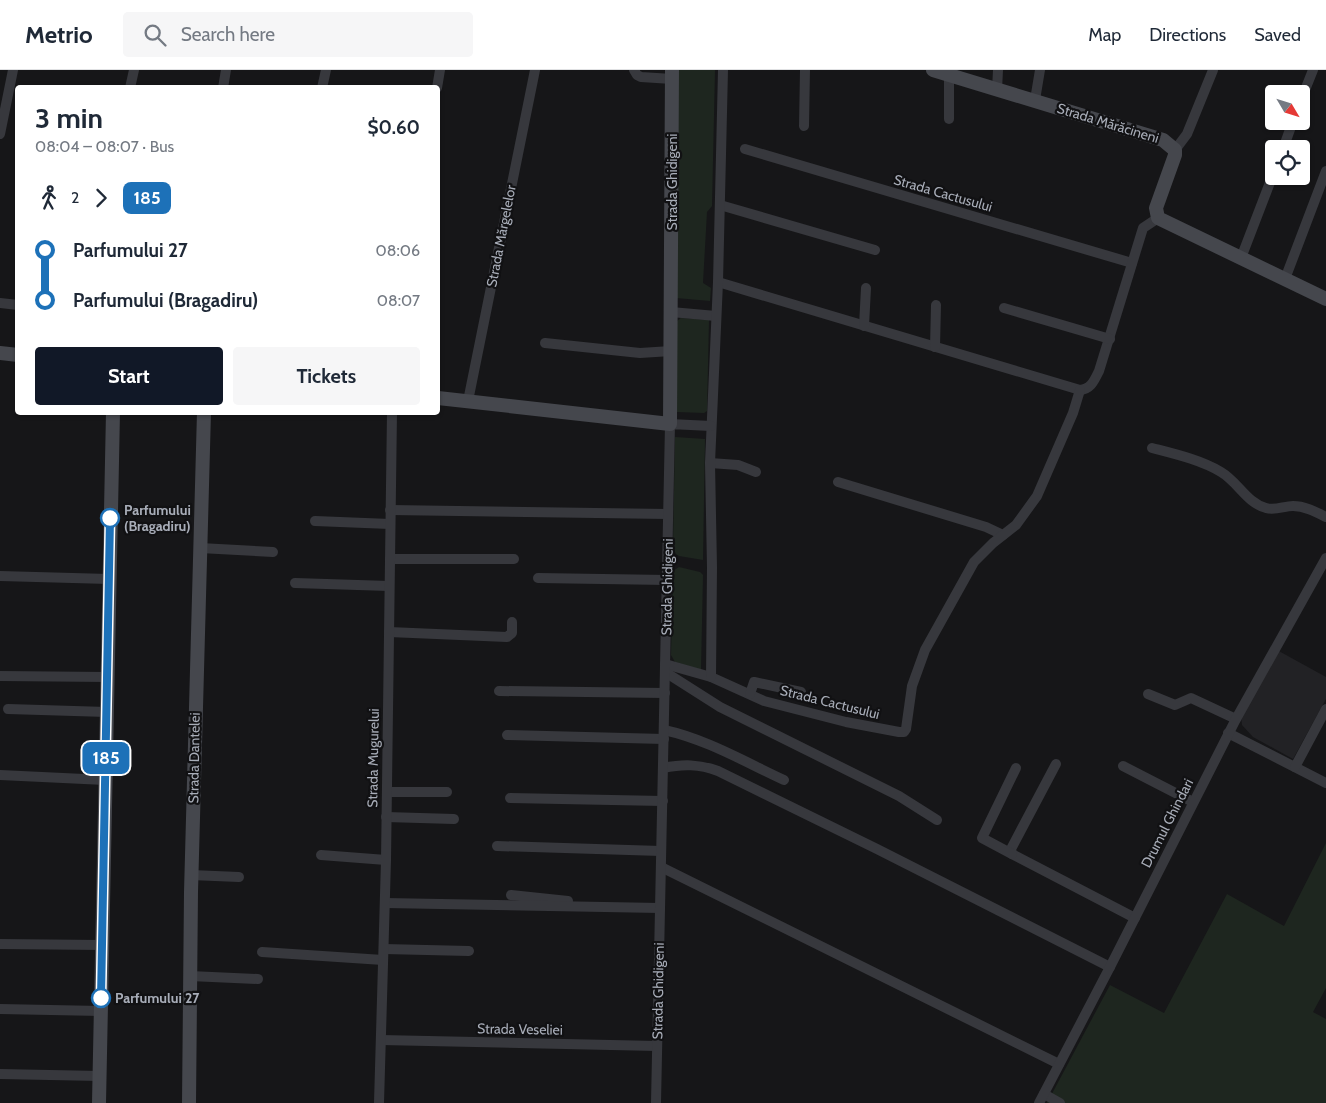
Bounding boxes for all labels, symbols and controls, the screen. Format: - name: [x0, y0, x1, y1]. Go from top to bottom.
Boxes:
- search box: [123, 12, 473, 57]
- text: Metrio: [25, 20, 93, 49]
- icon: search: [141, 21, 169, 49]
- text: Search here: [181, 23, 275, 46]
- text: Map: [1088, 24, 1121, 46]
- text: Directions: [1149, 24, 1226, 46]
- text: Saved: [1254, 24, 1301, 46]
- north arrow: [1265, 85, 1310, 130]
- map controls: [1265, 85, 1310, 185]
- street label: Strada Mărăcineni: [1055, 99, 1161, 147]
- text: 3 min: [35, 101, 103, 135]
- text: $0.60: [367, 116, 420, 139]
- street label: Strada Ghidigeni: [663, 134, 681, 230]
- text: 08:04 – 08:07 · Bus: [35, 137, 174, 156]
- button: locate: [1265, 140, 1310, 185]
- street label: Strada Cactusului: [892, 170, 994, 216]
- street label: Strada Mărgelelor: [482, 183, 520, 289]
- icon: walk: [35, 184, 63, 212]
- icon: forward: [87, 184, 115, 212]
- text: 185: [133, 187, 161, 209]
- text: 2: [71, 188, 79, 207]
- text: Parfumului 27: [73, 239, 188, 262]
- text: 08:06: [376, 241, 420, 260]
- text: Parfumului (Bragadiru): [73, 289, 258, 312]
- text: 08:07: [377, 291, 420, 310]
- button: Start: [35, 347, 223, 405]
- button: Tickets: [233, 347, 420, 405]
- place label: Parfumului (Bragadiru): [124, 501, 191, 535]
- marker: Parfumului (Bragadiru): [100, 508, 120, 528]
- street label: Strada Ghidigeni: [657, 538, 677, 636]
- street label: Strada Cactusului: [778, 681, 882, 723]
- street label: Strada Mugurelui: [363, 708, 383, 808]
- street label: Strada Dantelei: [184, 712, 204, 804]
- line badge: 185: [77, 742, 135, 774]
- text: 185: [92, 747, 120, 769]
- street label: Drumul Ghindari: [1137, 775, 1197, 871]
- street label: Strada Ghidigeni: [648, 942, 668, 1040]
- marker: Parfumului 27: [91, 988, 111, 1008]
- place label: Parfumului 27: [115, 989, 200, 1007]
- street label: Strada Veseliei: [477, 1019, 563, 1039]

